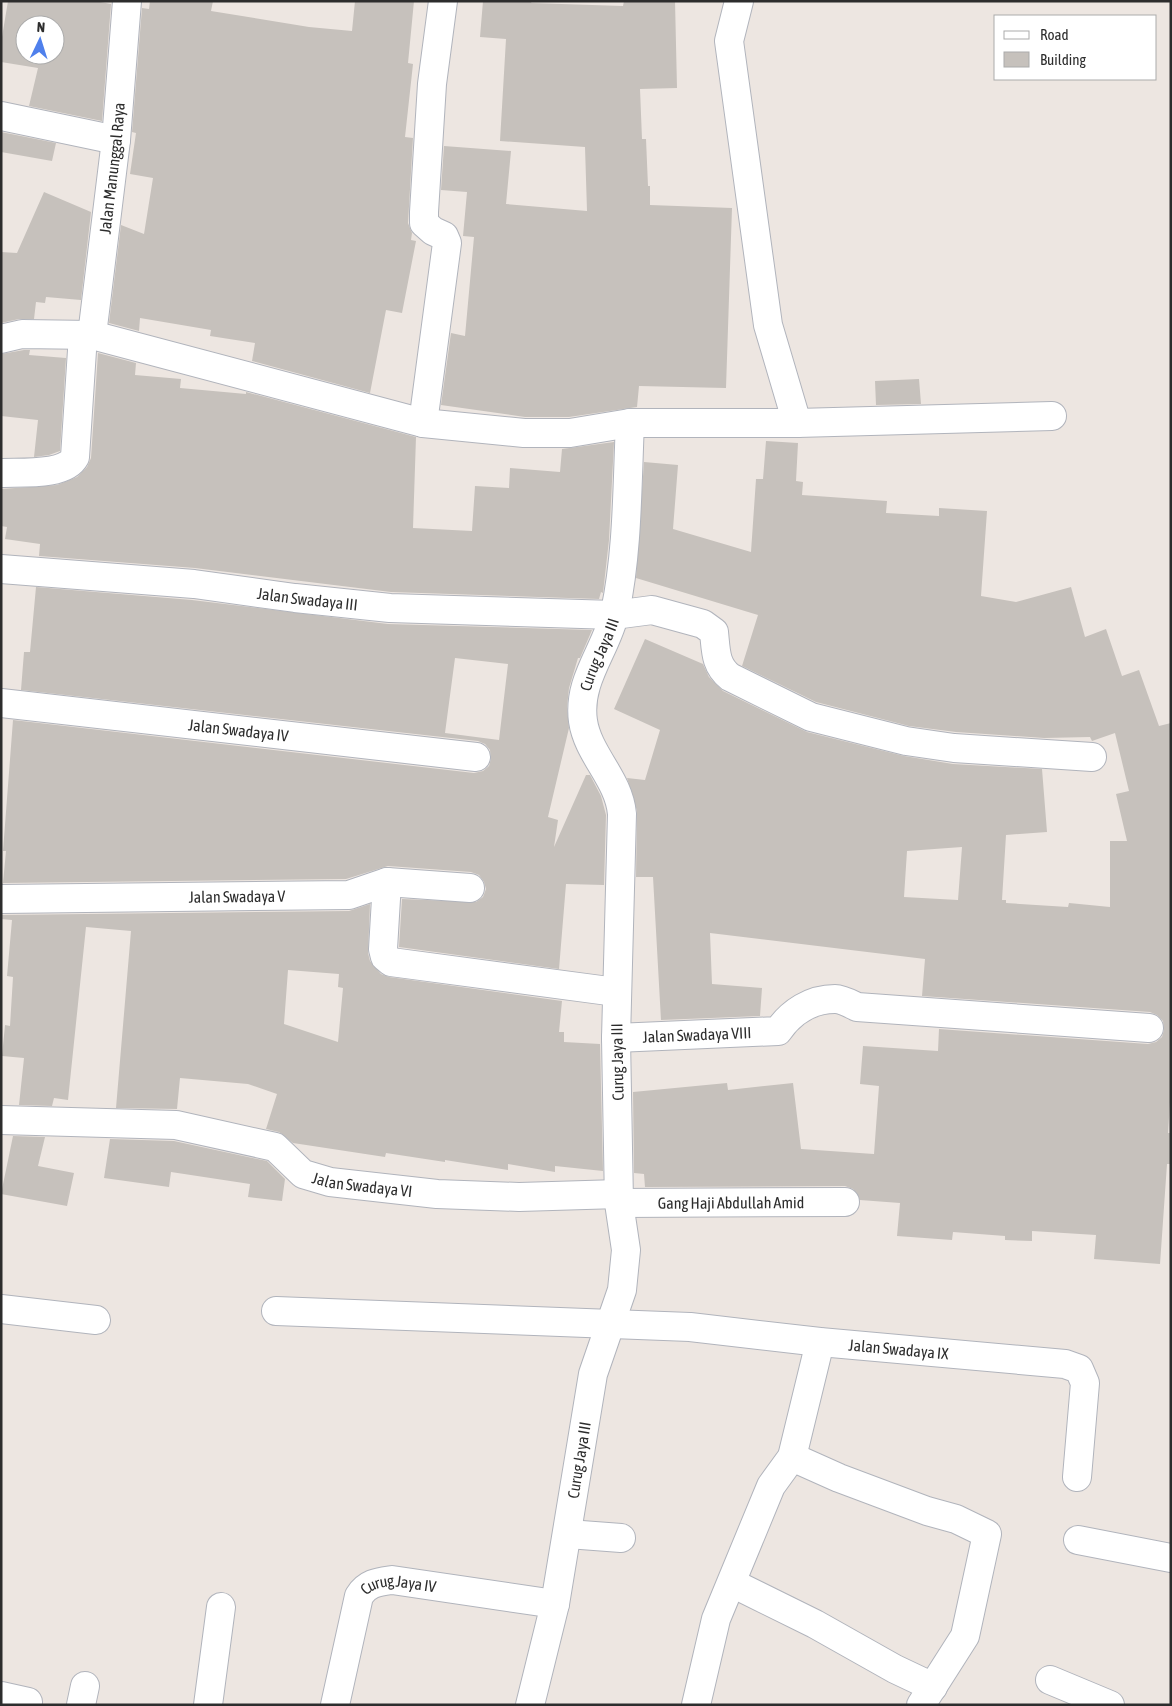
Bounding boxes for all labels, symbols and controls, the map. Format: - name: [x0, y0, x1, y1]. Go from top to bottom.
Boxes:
- north arrow: [15, 15, 65, 65]
- legend: [994, 15, 1157, 80]
- text: N: [36, 19, 46, 35]
- text: Road: [1040, 26, 1069, 43]
- text: Building: [1040, 51, 1086, 68]
- street label: Jalan Manunggal Raya: [96, 102, 128, 235]
- street label: Jalan Swadaya III: [256, 584, 359, 614]
- street label: Curug Jaya III: [576, 616, 622, 693]
- street label: Jalan Swadaya IV: [187, 715, 290, 745]
- street label: Jalan Swadaya V: [189, 887, 286, 906]
- street label: Curug Jaya III: [607, 1023, 628, 1101]
- street label: Jalan Swadaya VIII: [642, 1023, 752, 1046]
- street label: Jalan Swadaya VI: [310, 1168, 413, 1200]
- street label: Gang Haji Abdullah Amid: [658, 1193, 804, 1213]
- street label: Jalan Swadaya IX: [848, 1336, 950, 1363]
- street label: Curug Jaya III: [564, 1420, 594, 1500]
- street label: Curug Jaya IV: [356, 1571, 438, 1598]

